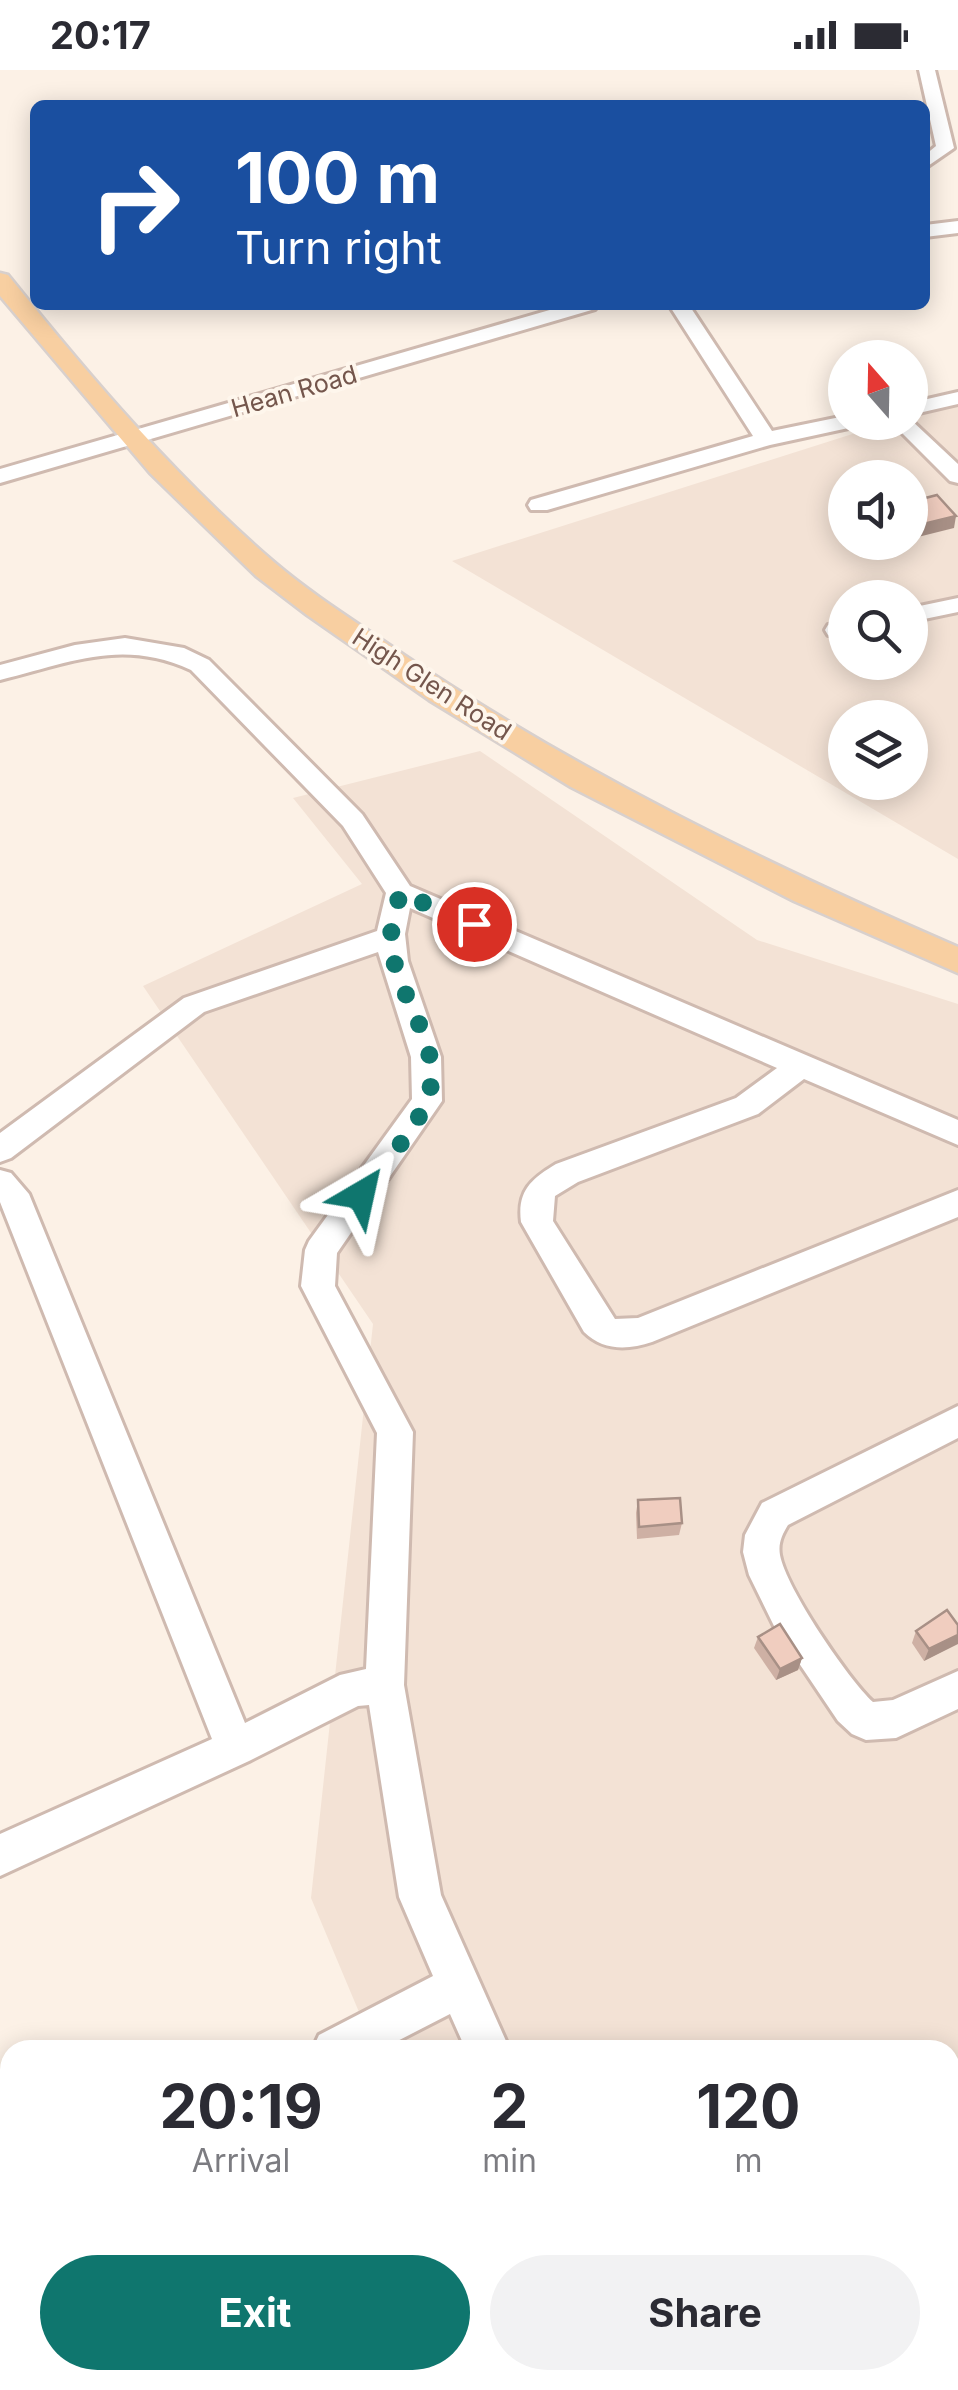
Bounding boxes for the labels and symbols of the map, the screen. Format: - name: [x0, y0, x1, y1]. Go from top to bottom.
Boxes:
- north arrow: [828, 340, 928, 440]
- street label: Hean Road: [228, 359, 360, 423]
- street label: High Glen Road: [347, 622, 517, 746]
- pin: [432, 882, 517, 967]
- position arrow: [309, 1143, 413, 1247]

